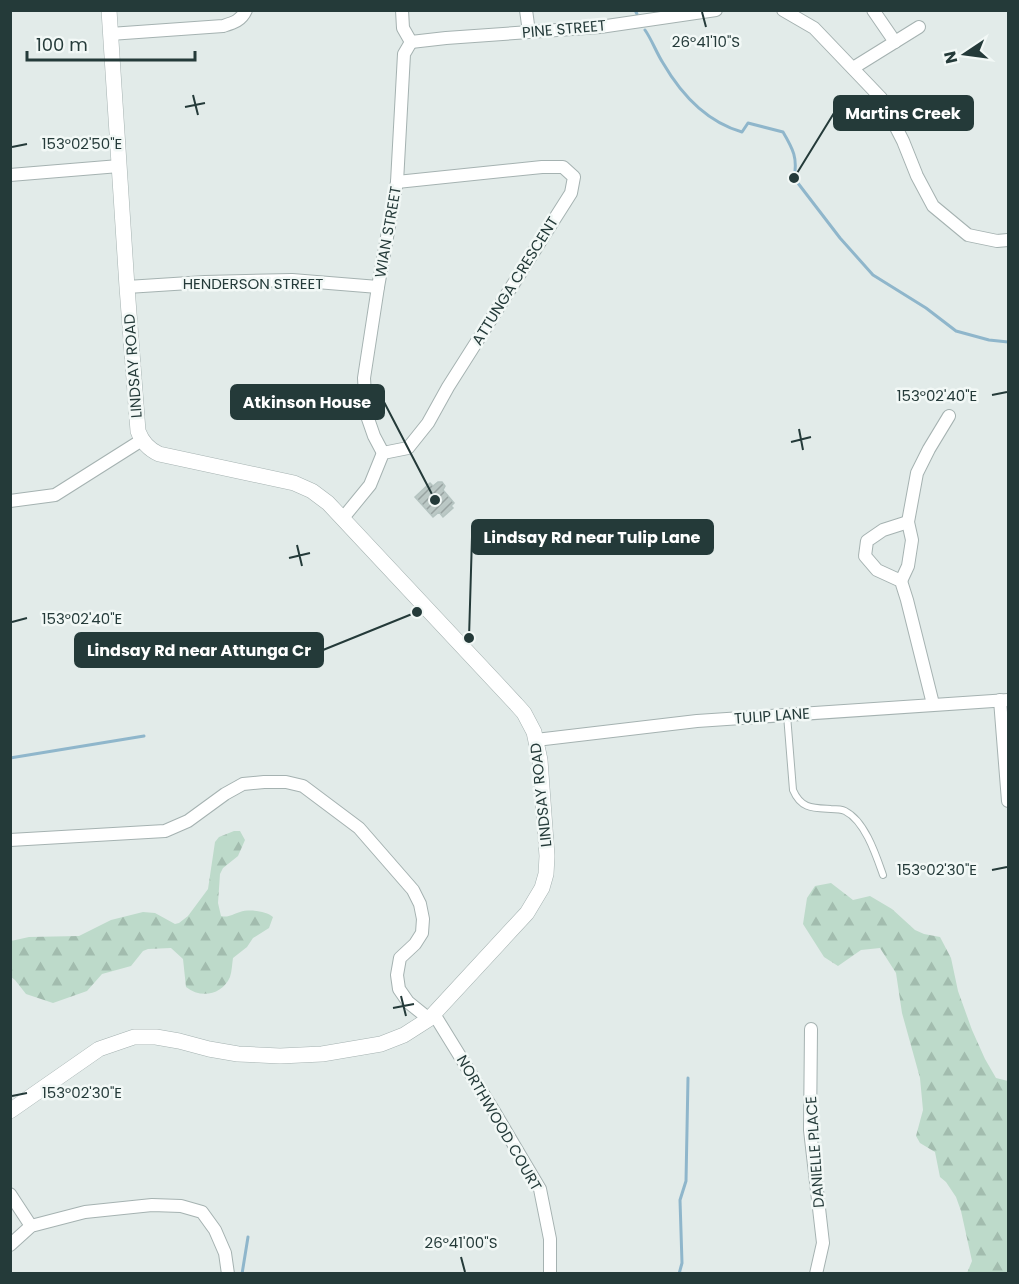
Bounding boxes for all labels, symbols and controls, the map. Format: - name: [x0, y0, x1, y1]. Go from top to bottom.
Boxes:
- street label: PINE STREET: [521, 14, 607, 43]
- scale bar: [27, 24, 195, 62]
- north arrow: [935, 24, 995, 84]
- text: 26°41'10"S: [672, 31, 740, 52]
- text: 100 m: [36, 32, 88, 57]
- text: N: [938, 49, 963, 66]
- callout: Martins Creek: [834, 96, 973, 130]
- text: Martins Creek: [845, 102, 961, 125]
- text: 153°02'50"E: [42, 133, 122, 154]
- street label: WIAN STREET: [369, 185, 406, 279]
- street label: ATTUNGA CRESCENT: [466, 212, 563, 349]
- street label: HENDERSON STREET: [183, 273, 323, 294]
- street label: LINDSAY ROAD: [118, 313, 147, 419]
- callout: Atkinson House: [231, 385, 384, 419]
- text: 153°02'40"E: [897, 385, 977, 406]
- text: Atkinson House: [243, 391, 371, 414]
- callout: Lindsay Rd near Tulip Lane: [472, 520, 713, 554]
- text: Lindsay Rd near Tulip Lane: [484, 526, 701, 549]
- text: 153°02'40"E: [42, 608, 122, 629]
- callout: Lindsay Rd near Attunga Cr: [75, 633, 323, 667]
- text: Lindsay Rd near Attunga Cr: [87, 639, 311, 662]
- street label: TULIP LANE: [733, 702, 811, 729]
- street label: LINDSAY ROAD: [525, 742, 556, 848]
- text: 153°02'30"E: [897, 859, 977, 880]
- street label: NORTHWOOD COURT: [452, 1051, 547, 1194]
- text: 153°02'30"E: [42, 1082, 122, 1103]
- street label: DANIELLE PLACE: [800, 1096, 829, 1209]
- text: 26°41'00"S: [425, 1232, 497, 1253]

